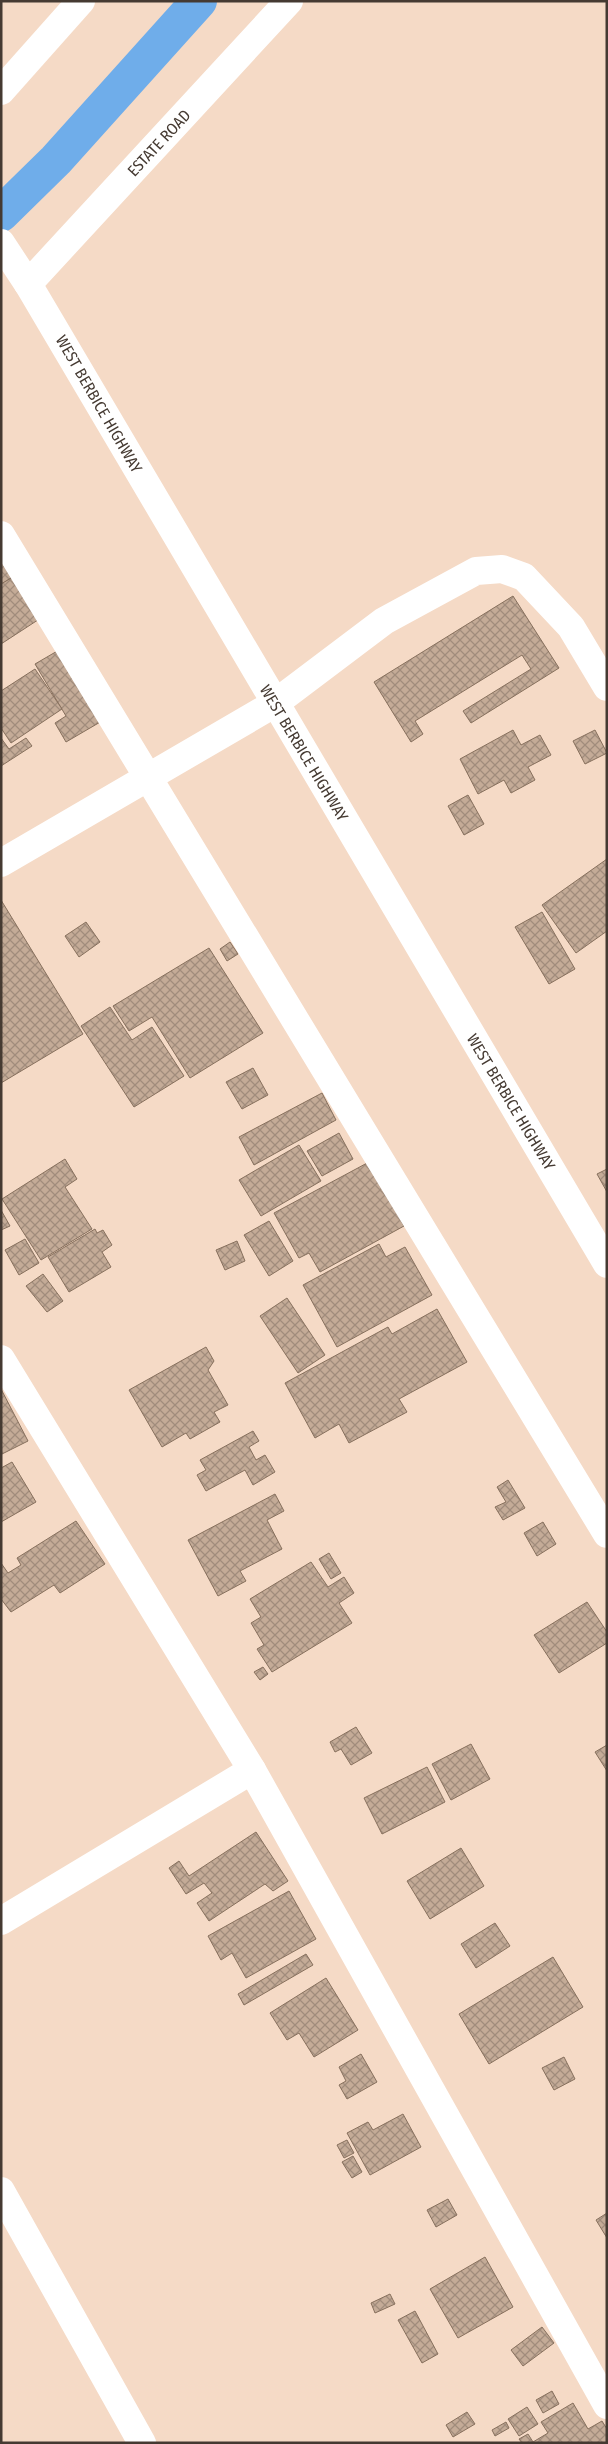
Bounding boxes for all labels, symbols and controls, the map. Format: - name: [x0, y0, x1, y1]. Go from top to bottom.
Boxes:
- street label: ESTATE ROAD: [123, 106, 195, 180]
- street label: WEST BERBICE HIGHWAY: [52, 332, 146, 476]
- street label: WEST BERBICE HIGHWAY: [256, 681, 352, 825]
- street label: WEST BERBICE HIGHWAY: [463, 1030, 559, 1174]

